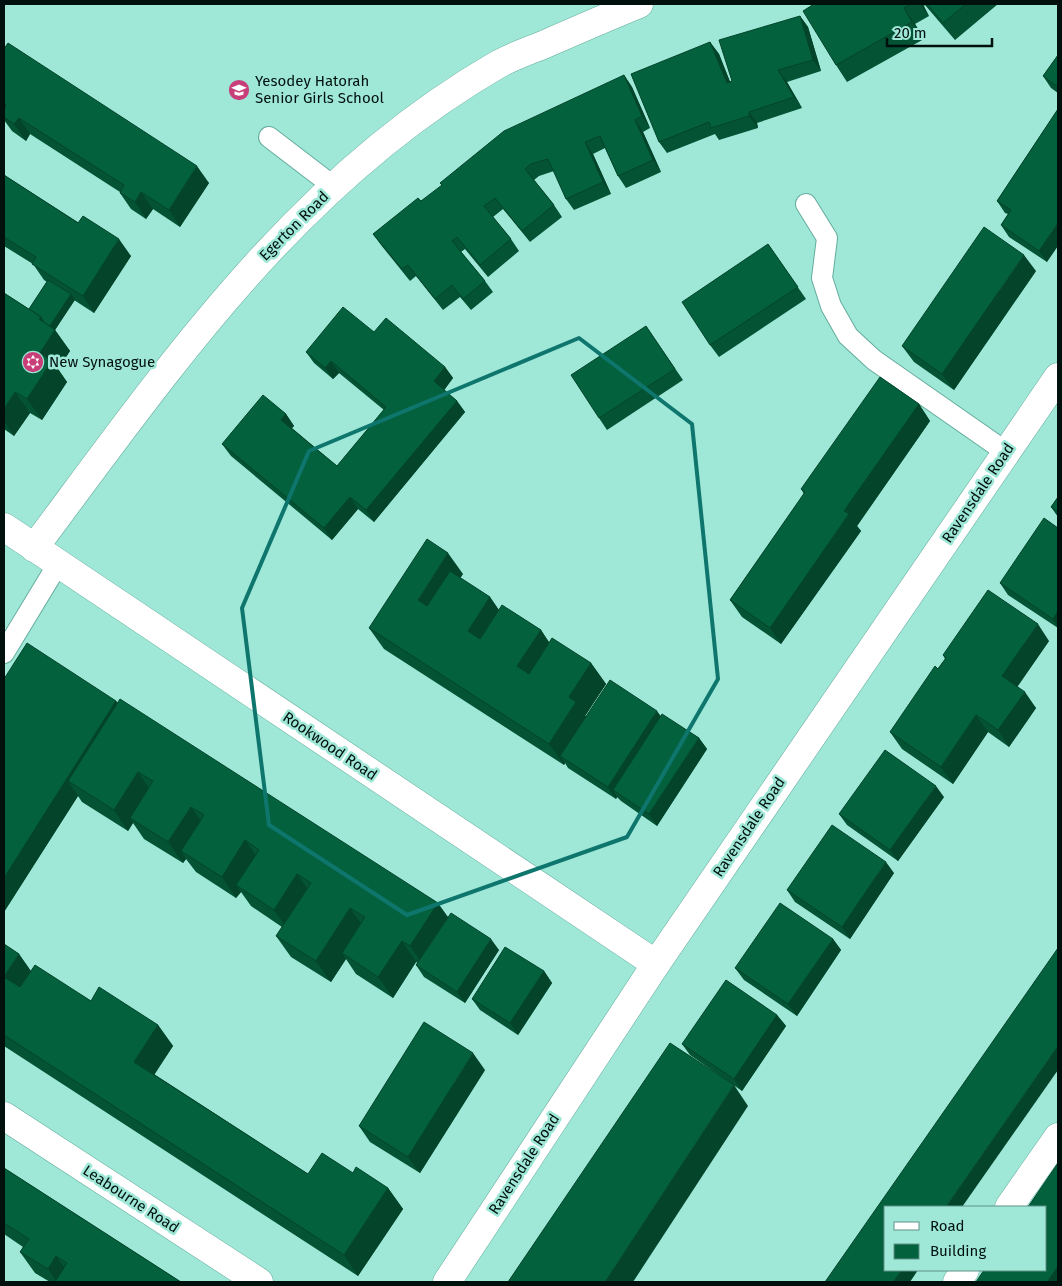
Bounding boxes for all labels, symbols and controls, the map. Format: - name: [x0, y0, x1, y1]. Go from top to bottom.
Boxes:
- scale bar: [887, 15, 992, 47]
- text: 20 m: [894, 24, 927, 42]
- place label: Yesodey Hatorah Senior Girls School: [255, 72, 384, 107]
- school or university icon: Yesodey Hatorah Senior Girls School: [227, 78, 251, 102]
- street label: Egerton Road: [256, 188, 332, 264]
- synagogue icon: New Synagogue: [21, 350, 45, 374]
- place label: New Synagogue: [49, 353, 155, 371]
- street label: Ravensdale Road: [938, 440, 1018, 546]
- street label: Rookwood Road: [279, 708, 381, 784]
- street label: Ravensdale Road: [709, 774, 789, 880]
- street label: Ravensdale Road: [485, 1110, 563, 1218]
- street label: Leabourne Road: [80, 1161, 182, 1237]
- legend: [884, 1206, 1047, 1271]
- text: Road: [930, 1217, 965, 1235]
- text: Building: [930, 1242, 986, 1260]

